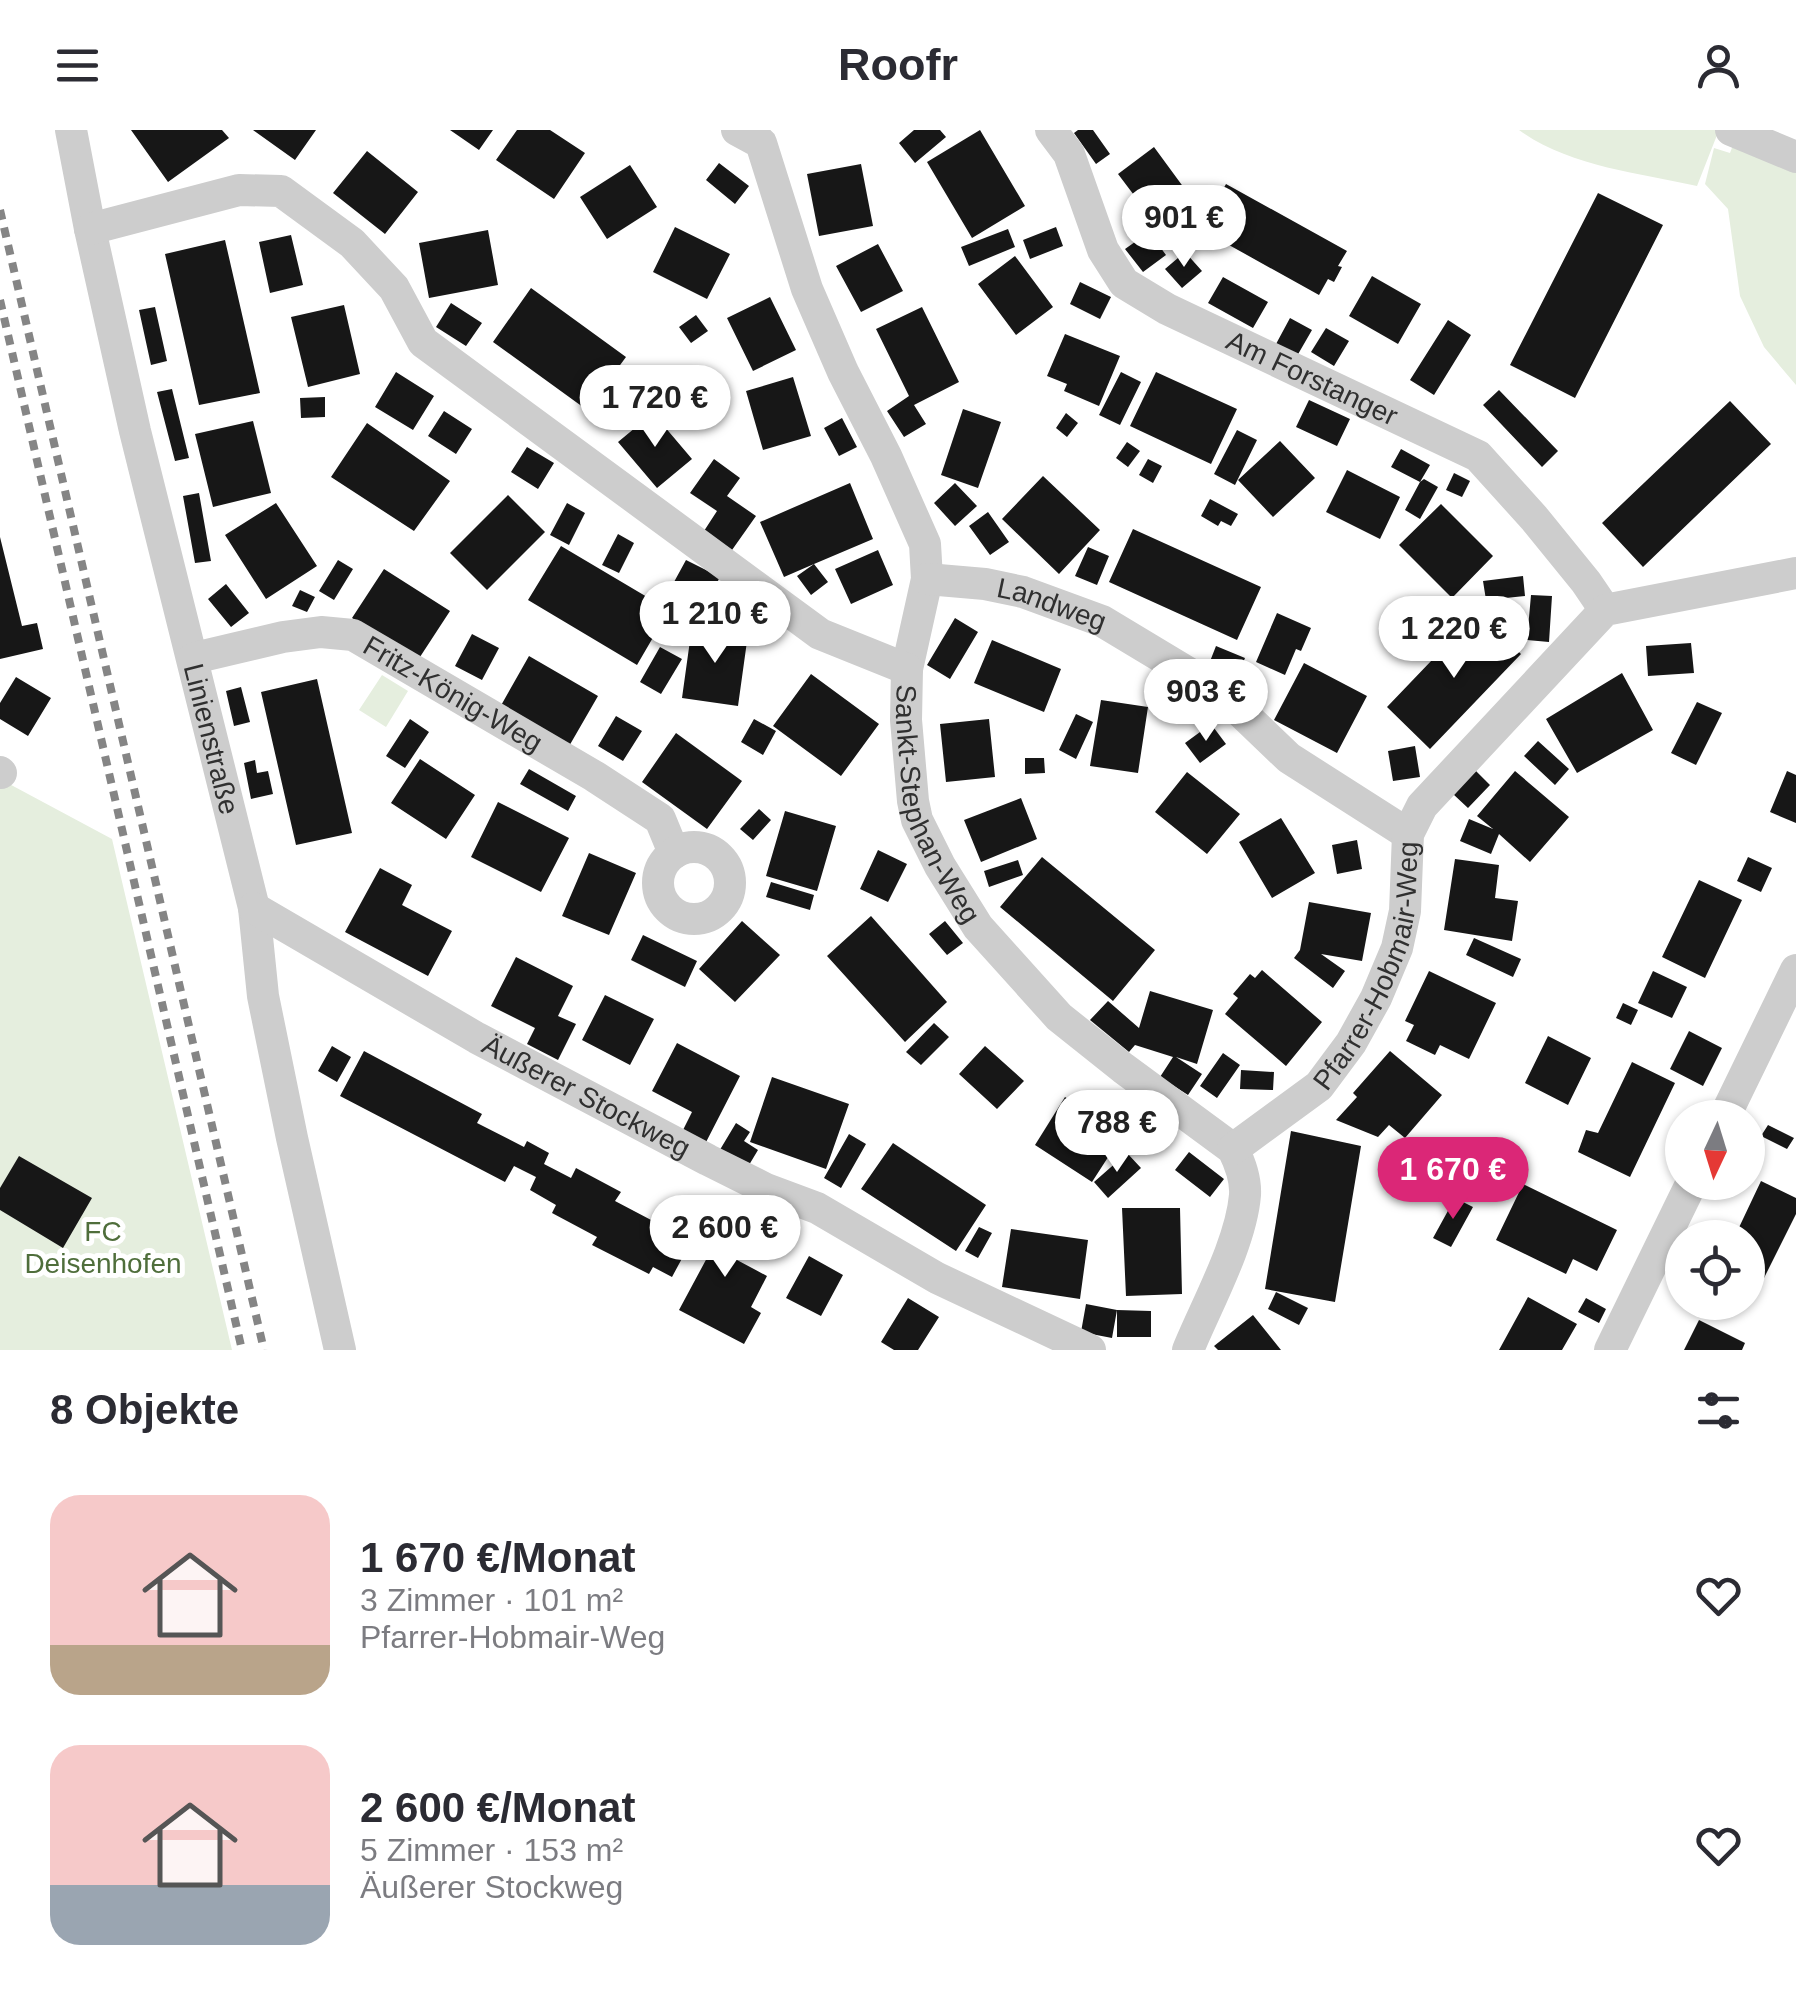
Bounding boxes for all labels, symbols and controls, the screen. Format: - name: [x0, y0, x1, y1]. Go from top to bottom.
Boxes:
- icon: menu: [50, 38, 105, 93]
- icon: person: [1691, 38, 1746, 93]
- text: Roofr: [838, 39, 958, 90]
- pin: 901 €: [1114, 185, 1254, 270]
- text: 901 €: [1144, 199, 1224, 235]
- street label: Am Forstanger: [1222, 325, 1403, 432]
- pin: 1 720 €: [563, 365, 747, 450]
- text: 1 720 €: [602, 379, 708, 415]
- street label: Landweg: [994, 572, 1111, 637]
- pin: 1 210 €: [623, 581, 807, 666]
- text: 1 210 €: [662, 595, 768, 631]
- pin: 1 220 €: [1362, 596, 1546, 681]
- text: 1 220 €: [1401, 610, 1507, 646]
- street label: Fritz-König-Weg: [358, 630, 548, 758]
- pin: 903 €: [1136, 659, 1276, 744]
- street label: Linienstraße: [178, 660, 245, 817]
- text: 903 €: [1166, 673, 1246, 709]
- street label: Sankt-Stephan-Weg: [890, 684, 987, 929]
- street label: Pfarrer-Hobmair-Weg: [1307, 841, 1424, 1096]
- street label: Äußerer Stockweg: [477, 1029, 695, 1164]
- pin: 788 €: [1047, 1090, 1187, 1175]
- north arrow: [1665, 1100, 1765, 1200]
- map controls: [1665, 1100, 1765, 1320]
- text: 788 €: [1077, 1104, 1157, 1140]
- pin: 1 670 €: [1361, 1137, 1545, 1222]
- text: 1 670 €: [1400, 1151, 1506, 1187]
- pin: 2 600 €: [633, 1195, 817, 1280]
- text: 2 600 €: [672, 1209, 778, 1245]
- park label: FC Deisenhofen: [24, 1216, 182, 1279]
- button: locate: [1665, 1220, 1765, 1320]
- icon: filters: [1691, 1383, 1746, 1438]
- text: 8 Objekte: [50, 1386, 239, 1433]
- text: 1 670 €/Monat: [360, 1534, 635, 1581]
- icon: home: [130, 1535, 250, 1655]
- icon: heart: [1691, 1568, 1746, 1623]
- text: 3 Zimmer · 101 m²: [360, 1582, 623, 1618]
- text: Pfarrer-Hobmair-Weg: [360, 1619, 665, 1655]
- text: 2 600 €/Monat: [360, 1784, 635, 1831]
- icon: home: [130, 1785, 250, 1905]
- icon: heart: [1691, 1818, 1746, 1873]
- text: 5 Zimmer · 153 m²: [360, 1832, 623, 1868]
- text: Äußerer Stockweg: [360, 1869, 623, 1905]

